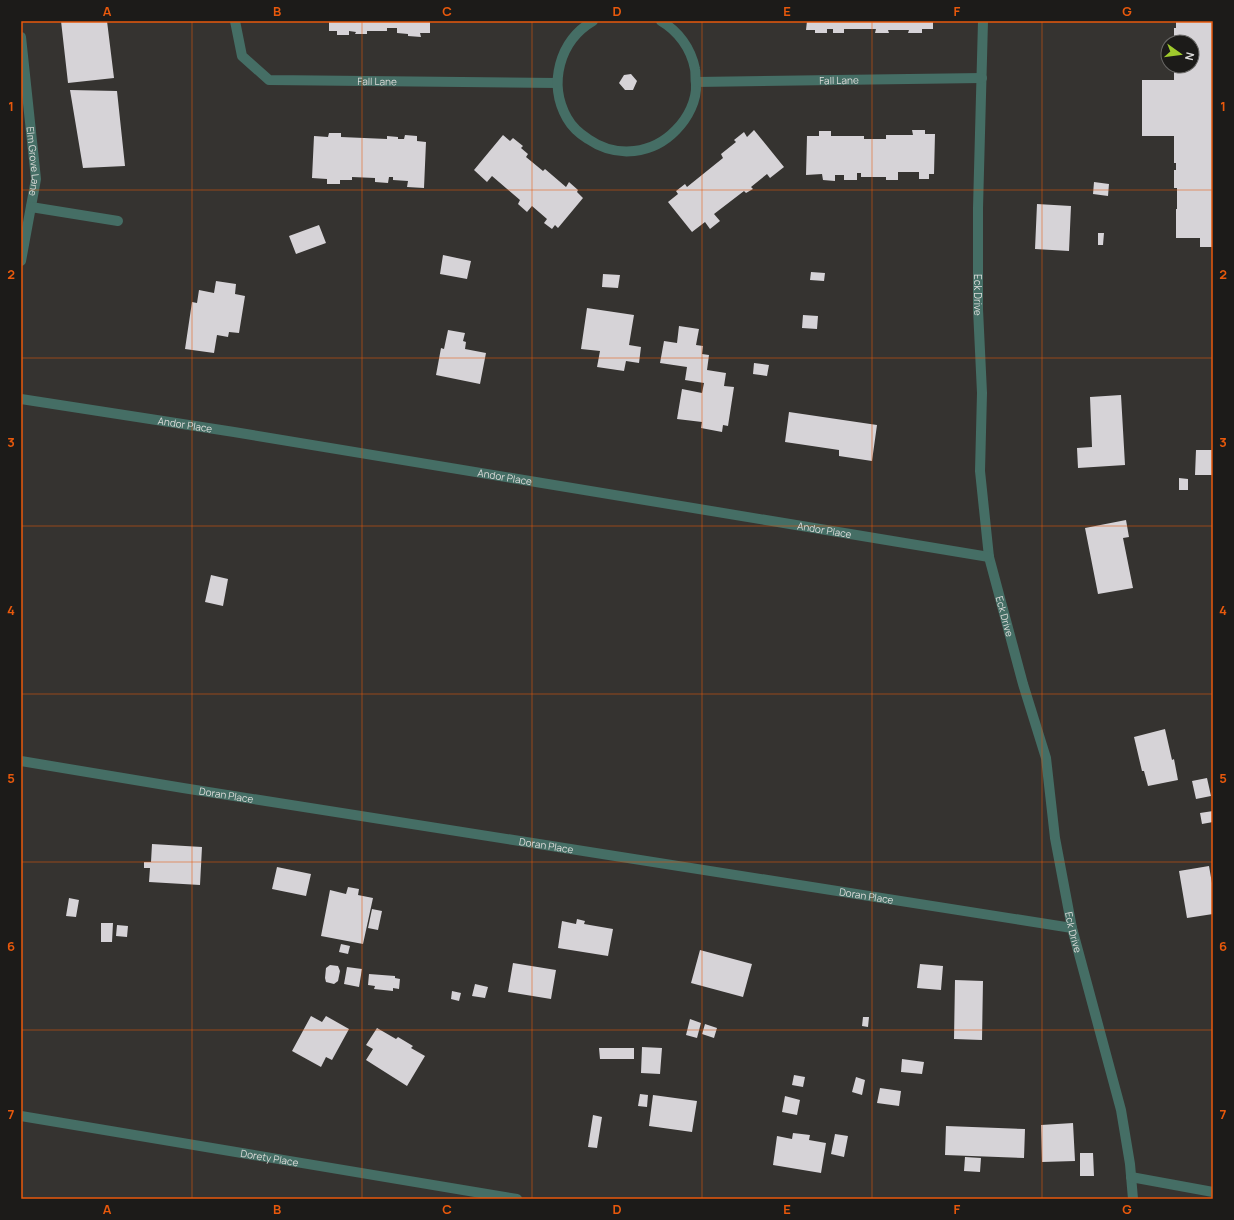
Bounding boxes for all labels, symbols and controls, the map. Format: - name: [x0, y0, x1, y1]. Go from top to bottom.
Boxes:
- text: A: [103, 2, 112, 20]
- text: B: [273, 2, 281, 20]
- text: C: [442, 2, 452, 20]
- text: D: [612, 2, 622, 20]
- text: E: [783, 2, 791, 20]
- text: F: [954, 2, 961, 20]
- text: G: [1122, 2, 1132, 20]
- north arrow: [1160, 34, 1200, 74]
- text: N: [1182, 51, 1198, 62]
- street label: Fall Lane: [819, 73, 859, 87]
- street label: Fall Lane: [357, 74, 397, 88]
- text: 1: [8, 97, 14, 115]
- text: 1: [1220, 97, 1226, 115]
- street label: Elm Grove Lane: [23, 126, 43, 197]
- text: 2: [7, 265, 15, 283]
- text: 2: [1219, 265, 1227, 283]
- street label: Eck Drive: [971, 274, 985, 316]
- street label: Andor Place: [157, 413, 213, 436]
- text: 3: [7, 433, 15, 451]
- text: 3: [1219, 433, 1227, 451]
- street label: Andor Place: [477, 465, 533, 488]
- street label: Andor Place: [796, 518, 853, 541]
- street label: Eck Drive: [993, 594, 1017, 638]
- text: 4: [7, 601, 15, 619]
- text: 4: [1219, 601, 1227, 619]
- text: 5: [7, 769, 15, 787]
- text: 5: [1219, 769, 1227, 787]
- street label: Doran Place: [198, 784, 255, 806]
- street label: Doran Place: [518, 834, 575, 856]
- street label: Doran Place: [838, 884, 895, 907]
- street label: Eck Drive: [1062, 910, 1085, 954]
- text: 6: [7, 937, 15, 955]
- text: 6: [1219, 937, 1227, 955]
- text: 7: [8, 1105, 15, 1123]
- text: 7: [1220, 1105, 1227, 1123]
- street label: Dorety Place: [240, 1146, 300, 1169]
- text: A: [103, 1200, 112, 1218]
- text: B: [273, 1200, 281, 1218]
- text: C: [442, 1200, 452, 1218]
- text: D: [612, 1200, 622, 1218]
- text: E: [783, 1200, 791, 1218]
- text: F: [954, 1200, 961, 1218]
- text: G: [1122, 1200, 1132, 1218]

